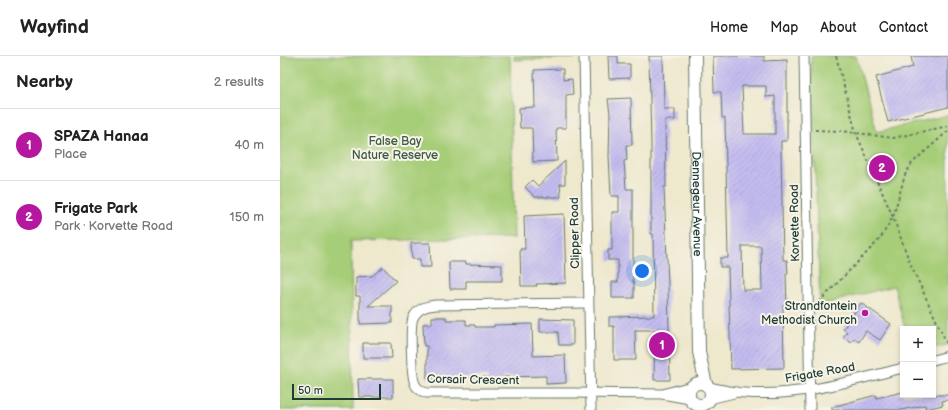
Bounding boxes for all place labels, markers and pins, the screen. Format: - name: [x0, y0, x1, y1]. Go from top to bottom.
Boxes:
- pin: 2: [869, 153, 895, 183]
- place label: Strandfontein Methodist Church: [761, 299, 857, 328]
- marker: Strandfontein Methodist Church: [860, 308, 870, 318]
- pin: 1: [649, 330, 675, 360]

